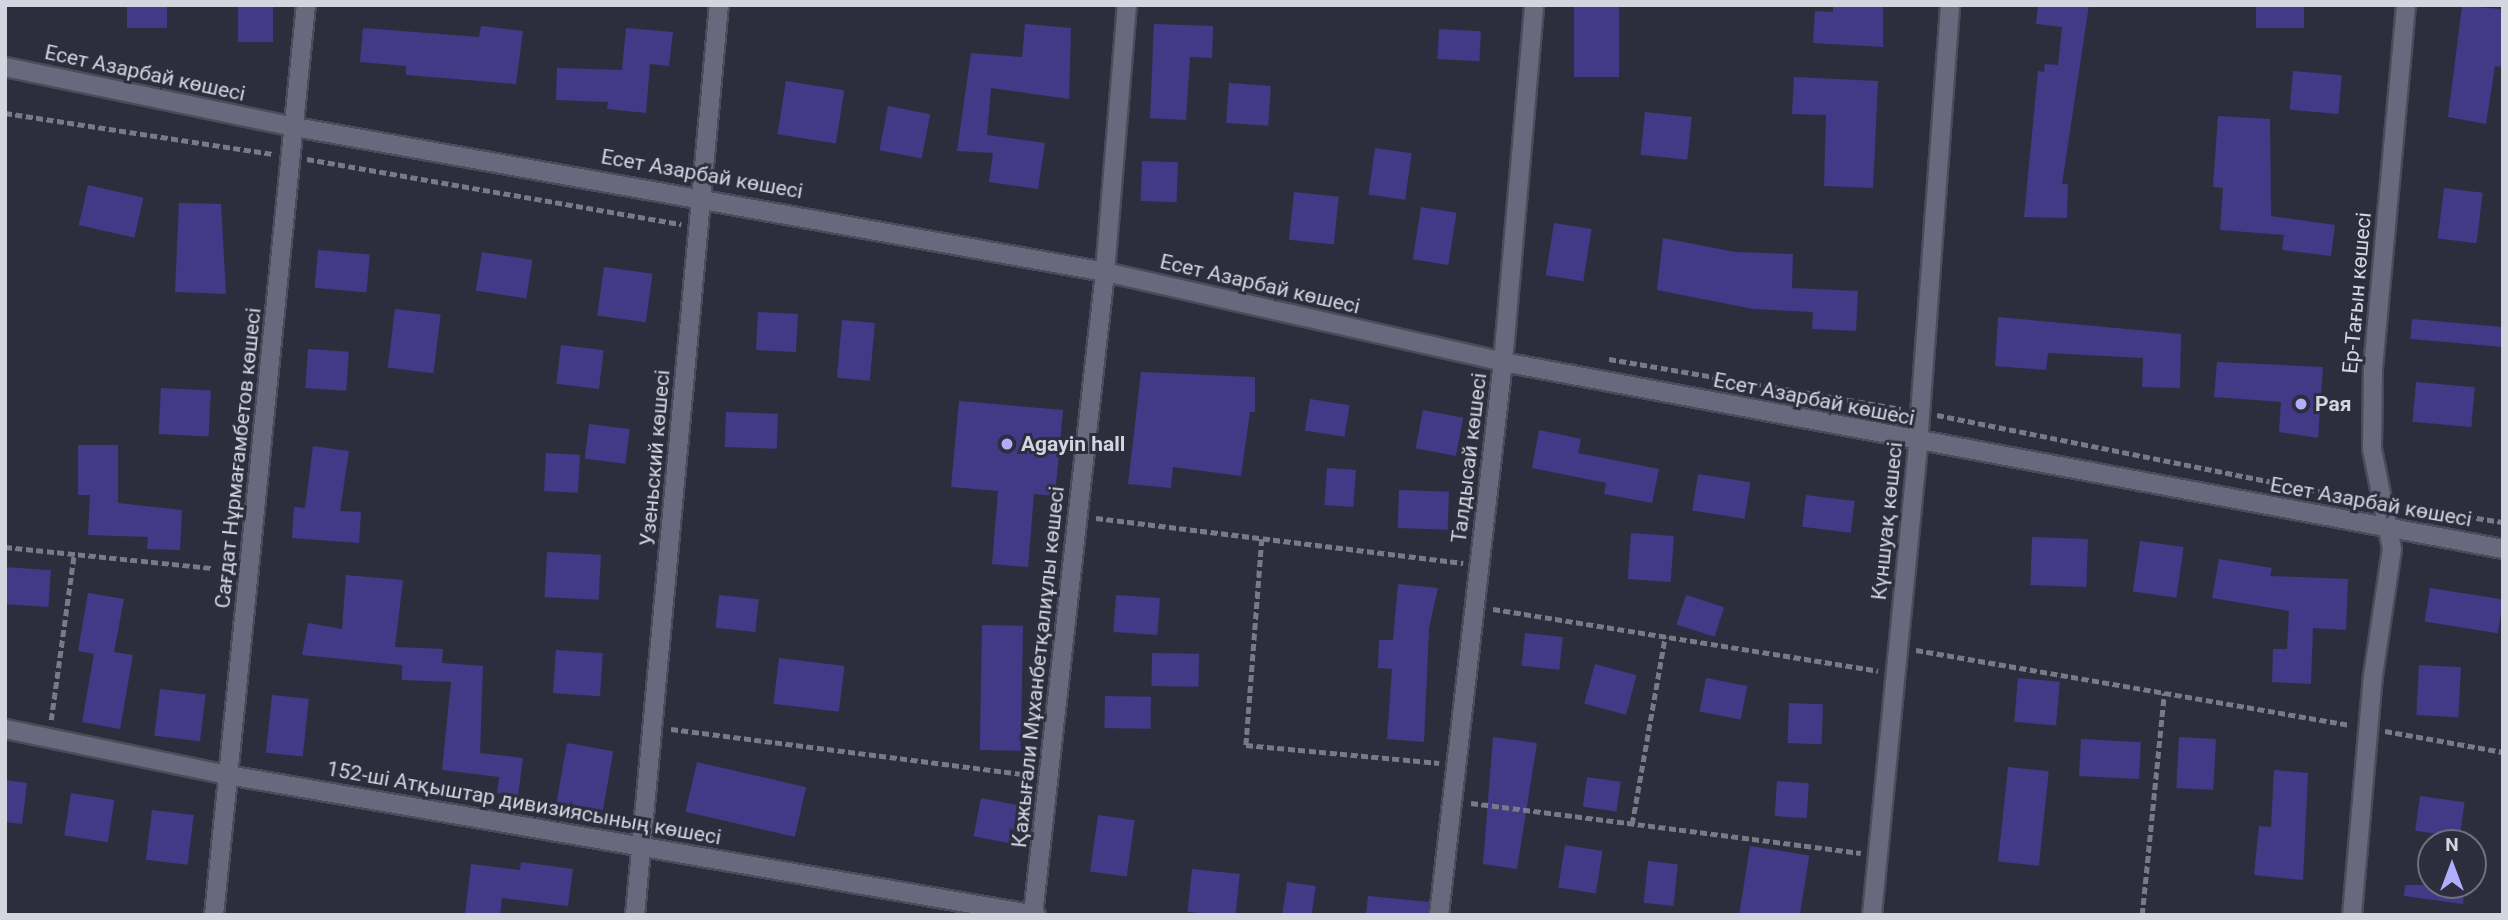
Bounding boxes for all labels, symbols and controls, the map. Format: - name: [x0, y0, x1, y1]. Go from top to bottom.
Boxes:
- street label: Есет Азарбай көшесі: [42, 39, 248, 107]
- street label: Есет Азарбай көшесі: [599, 144, 805, 204]
- street label: Ер-Тағын көшесі: [2337, 211, 2377, 375]
- street label: Есет Азарбай көшесі: [1158, 249, 1362, 319]
- street label: Сағдат Нұрмағамбетов көшесі: [210, 306, 266, 610]
- street label: Есет Азарбай көшесі: [1711, 367, 1917, 431]
- street label: Узеньский көшесі: [635, 369, 675, 547]
- street label: Талдысай көшесі: [1446, 372, 1492, 544]
- place label: Рая: [2315, 391, 2351, 417]
- marker: Рая: [2293, 396, 2309, 412]
- place label: Agayin hall: [1021, 431, 1125, 457]
- marker: Agayin hall: [999, 436, 1015, 452]
- street label: Күншуақ көшесі: [1866, 441, 1908, 601]
- street label: Есет Азарбай көшесі: [2268, 472, 2474, 532]
- street label: Қажығали Мұханбетқалиұлы көшесі: [1006, 485, 1070, 849]
- street label: 152-ші Атқыштар дивизиясының көшесі: [325, 756, 723, 850]
- north arrow: [2417, 829, 2487, 899]
- text: N: [2445, 833, 2459, 856]

